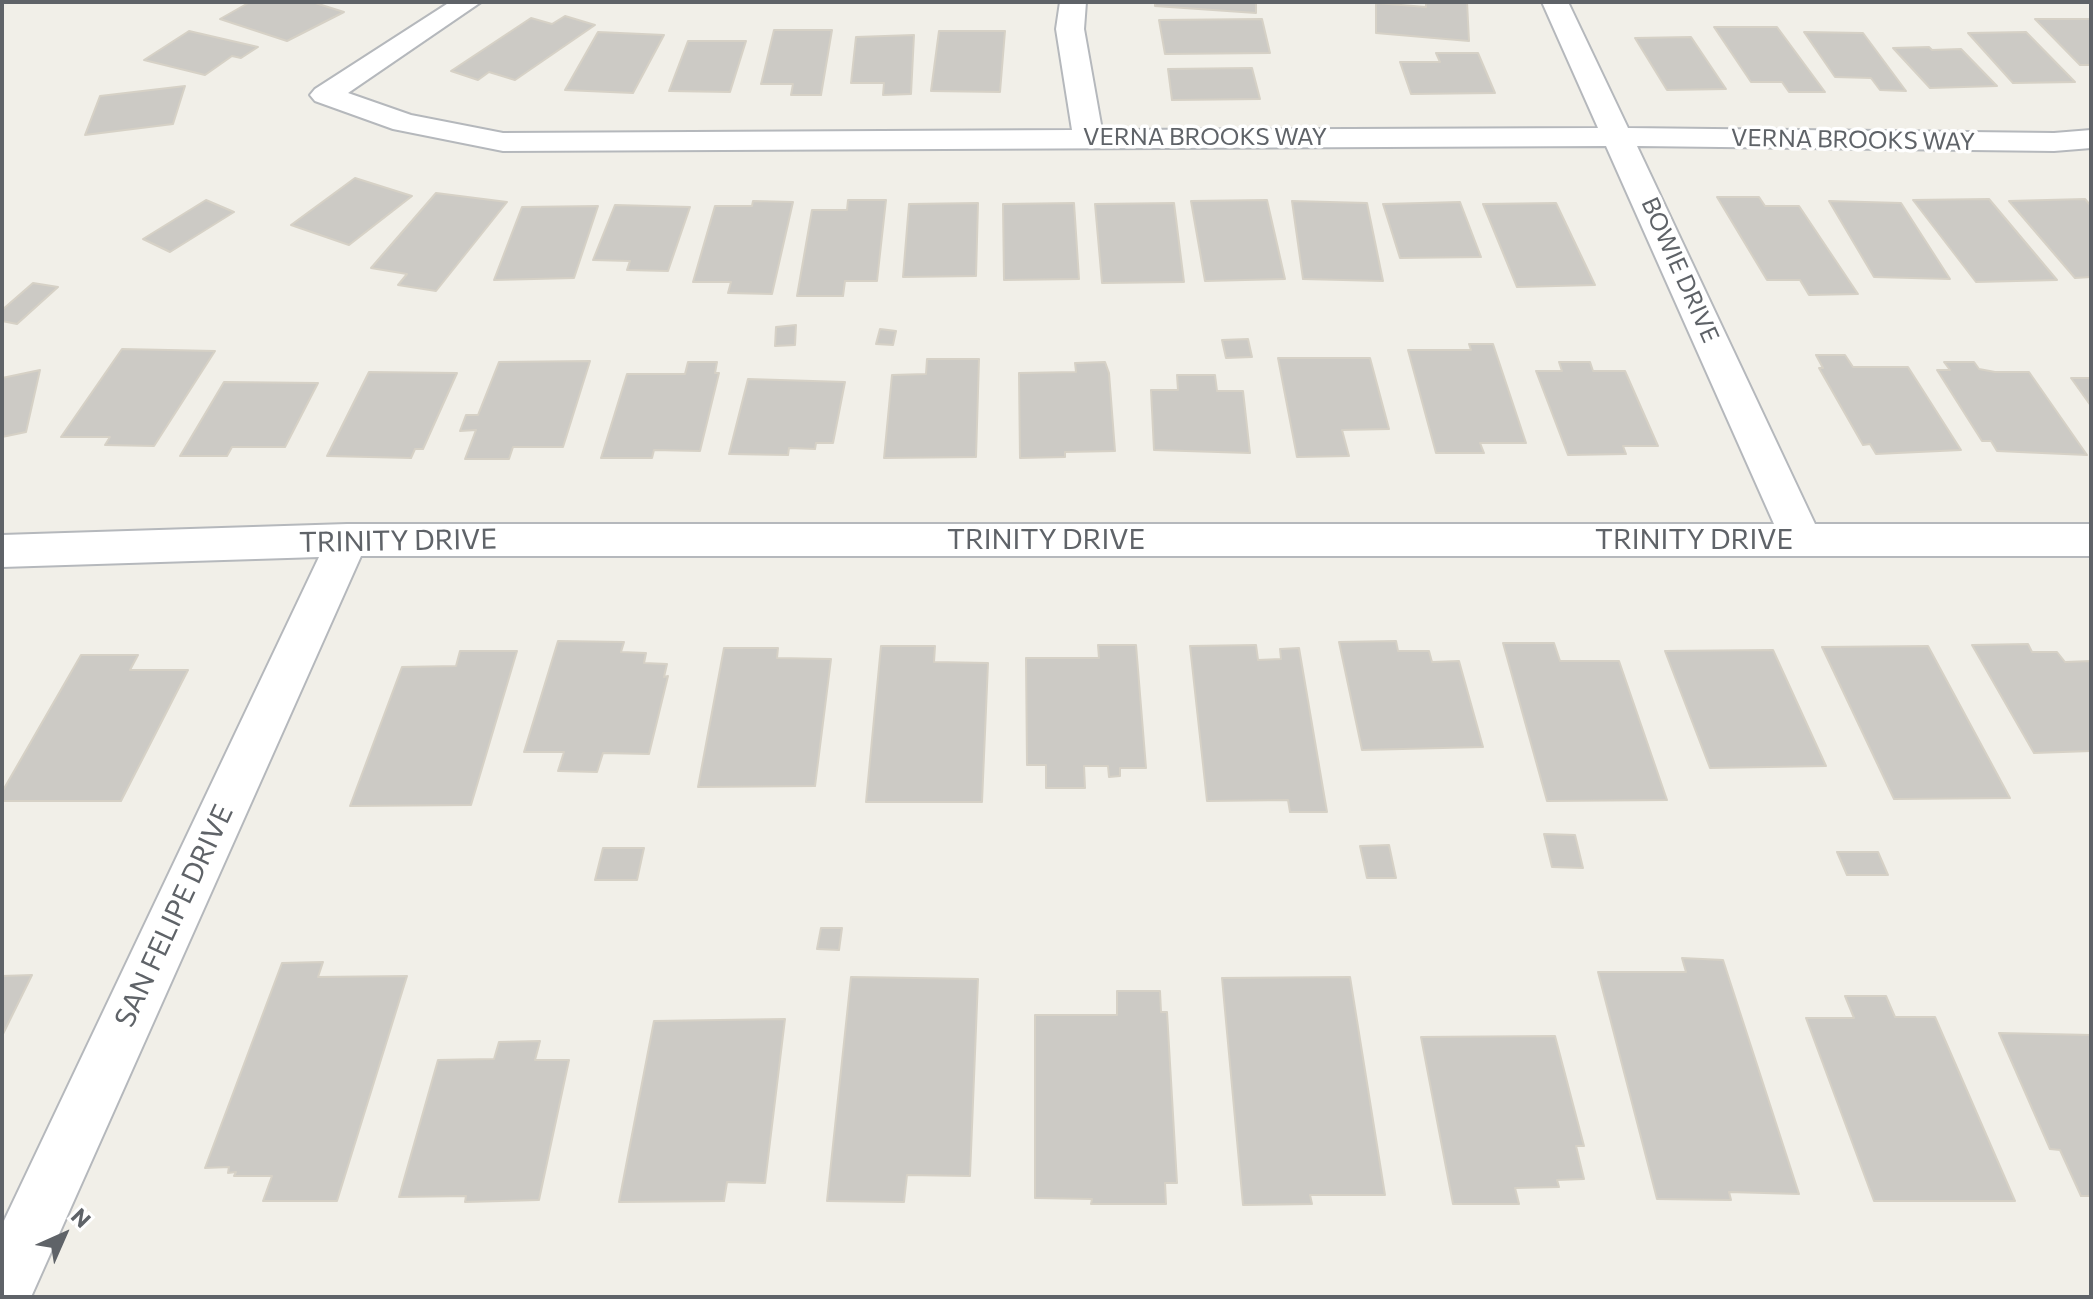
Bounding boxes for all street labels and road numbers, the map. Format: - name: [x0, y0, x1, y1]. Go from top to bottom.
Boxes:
- street label: VERNA BROOKS WAY: [1083, 123, 1327, 151]
- street label: VERNA BROOKS WAY: [1731, 123, 1975, 157]
- street label: BOWIE DRIVE: [1635, 193, 1725, 347]
- street label: TRINITY DRIVE: [299, 522, 497, 560]
- street label: TRINITY DRIVE: [947, 523, 1145, 557]
- street label: TRINITY DRIVE: [1595, 523, 1793, 557]
- street label: SAN FELIPE DRIVE: [108, 800, 240, 1032]

